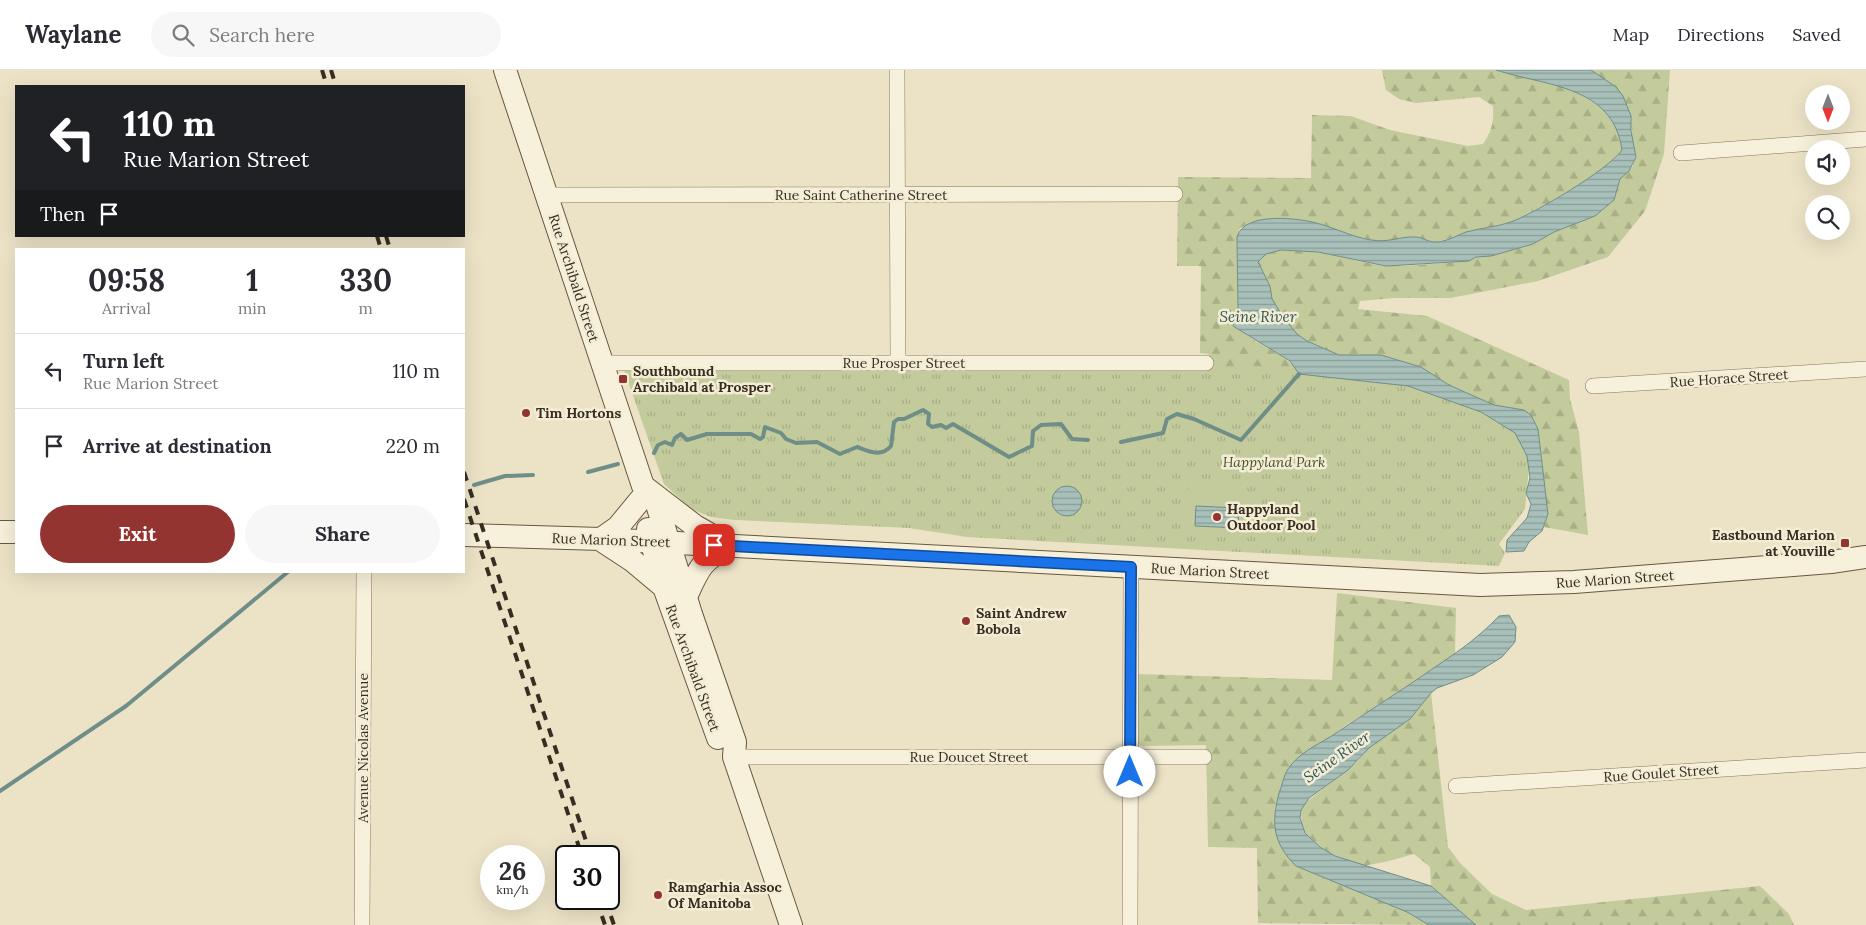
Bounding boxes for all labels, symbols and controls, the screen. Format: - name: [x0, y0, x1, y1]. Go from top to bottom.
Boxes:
- search box: [151, 12, 501, 57]
- text: Waylane: [25, 19, 121, 50]
- icon: search: [169, 21, 197, 49]
- text: Search here: [209, 23, 315, 47]
- text: Map: [1613, 23, 1649, 46]
- text: Directions: [1677, 23, 1764, 46]
- text: Saved: [1792, 23, 1841, 46]
- north arrow: [1805, 85, 1850, 130]
- map controls: [1805, 85, 1850, 240]
- text: 110 m: [123, 101, 215, 146]
- icon: left: [40, 105, 105, 170]
- button: sound: [1805, 140, 1850, 185]
- text: Rue Marion Street: [123, 145, 309, 173]
- street label: Rue Saint Catherine Street: [775, 186, 948, 204]
- button: search: [1805, 195, 1850, 240]
- icon: arrive: [95, 200, 123, 228]
- text: Then: [40, 202, 85, 226]
- street label: Rue Archibald Street: [545, 212, 603, 345]
- text: 09:58: [88, 261, 165, 299]
- text: 1: [246, 261, 258, 299]
- text: 330: [339, 261, 392, 299]
- text: Arrival: [102, 298, 151, 318]
- text: min: [238, 298, 267, 318]
- text: m: [359, 298, 373, 318]
- water label: Seine River: [1220, 307, 1297, 326]
- text: Turn left: [83, 349, 164, 373]
- street label: Rue Prosper Street: [843, 354, 966, 372]
- icon: left: [40, 357, 68, 385]
- text: 110 m: [392, 359, 440, 383]
- place label: Southbound Archibald at Prosper: [633, 362, 771, 396]
- street label: Rue Horace Street: [1669, 365, 1789, 391]
- text: Rue Marion Street: [83, 373, 219, 393]
- marker: Southbound Archibald at Prosper: [617, 373, 629, 385]
- place label: Tim Hortons: [536, 404, 621, 422]
- marker: Tim Hortons: [520, 407, 532, 419]
- icon: arrive: [40, 432, 68, 460]
- text: Arrive at destination: [83, 434, 272, 458]
- text: 220 m: [386, 434, 440, 458]
- park label: Happyland Park: [1223, 453, 1325, 471]
- place label: Happyland Outdoor Pool: [1227, 500, 1316, 534]
- button: Exit: [40, 505, 235, 563]
- button: Share: [245, 505, 440, 563]
- marker: Happyland Outdoor Pool: [1211, 511, 1223, 523]
- pin: [693, 524, 735, 566]
- place label: Eastbound Marion at Youville: [1712, 526, 1835, 560]
- street label: Rue Marion Street: [551, 529, 671, 551]
- icon: arrive: [700, 531, 728, 559]
- marker: Eastbound Marion at Youville: [1839, 537, 1851, 549]
- street label: Rue Marion Street: [1150, 559, 1270, 583]
- street label: Rue Marion Street: [1555, 566, 1675, 592]
- street label: Rue Archibald Street: [662, 602, 725, 735]
- place label: Saint Andrew Bobola: [976, 604, 1067, 638]
- marker: Saint Andrew Bobola: [960, 615, 972, 627]
- street label: Avenue Nicolas Avenue: [354, 673, 372, 824]
- water label: Seine River: [1300, 727, 1374, 786]
- position arrow: [1103, 745, 1155, 797]
- street label: Rue Doucet Street: [909, 748, 1029, 766]
- street label: Rue Goulet Street: [1603, 760, 1720, 786]
- speed limit sign: 30: [555, 845, 620, 910]
- text: 26: [499, 855, 526, 887]
- place label: Ramgarhia Assoc Of Manitoba: [668, 878, 783, 912]
- text: km/h: [496, 882, 529, 897]
- marker: Ramgarhia Assoc Of Manitoba: [652, 889, 664, 901]

